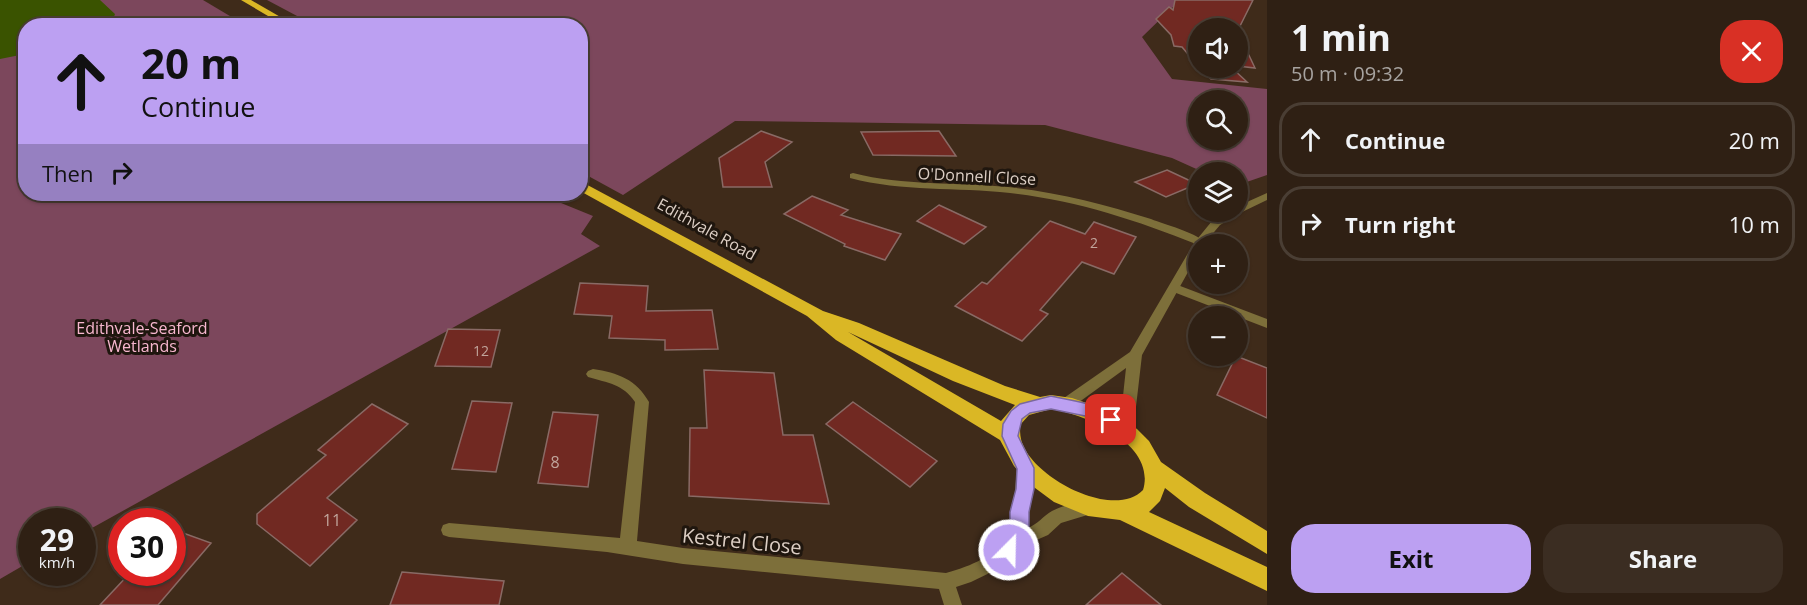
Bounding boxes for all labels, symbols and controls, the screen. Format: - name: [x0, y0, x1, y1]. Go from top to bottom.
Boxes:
- text: 1 min: [1291, 13, 1391, 62]
- map controls: [1188, 18, 1248, 366]
- button: sound: [1188, 18, 1248, 78]
- button: close: [1720, 20, 1783, 83]
- text: 20 m: [141, 34, 241, 91]
- icon: ahead: [42, 42, 120, 120]
- text: 50 m · 09:32: [1291, 60, 1404, 87]
- text: Continue: [141, 88, 256, 125]
- button: search: [1188, 90, 1248, 150]
- icon: ahead: [1294, 123, 1327, 156]
- text: Continue: [1345, 125, 1445, 155]
- text: 20 m: [1729, 125, 1780, 155]
- icon: right: [105, 156, 138, 189]
- text: Then: [42, 158, 93, 188]
- street label: O'Donnell Close: [917, 162, 1037, 190]
- button: layers: [1188, 162, 1248, 222]
- street label: Edithvale Road: [653, 193, 761, 265]
- icon: right: [1294, 207, 1327, 240]
- text: Turn right: [1345, 209, 1456, 239]
- text: 10 m: [1729, 209, 1780, 239]
- house number: 2: [1090, 233, 1098, 252]
- button: +: [1188, 234, 1248, 294]
- button: −: [1188, 306, 1248, 366]
- park label: Edithvale-Seaford Wetlands: [76, 317, 208, 357]
- house number: 12: [473, 341, 489, 360]
- pin: [1085, 394, 1136, 445]
- icon: arrive: [1094, 403, 1127, 436]
- house number: 8: [550, 451, 560, 473]
- speed limit sign: 30: [108, 508, 186, 586]
- house number: 11: [323, 509, 341, 531]
- position arrow: [977, 518, 1041, 582]
- text: 29: [40, 519, 74, 560]
- street label: Kestrel Close: [681, 521, 803, 561]
- button: Exit: [1291, 524, 1531, 593]
- button: Share: [1543, 524, 1783, 593]
- text: km/h: [39, 552, 75, 572]

